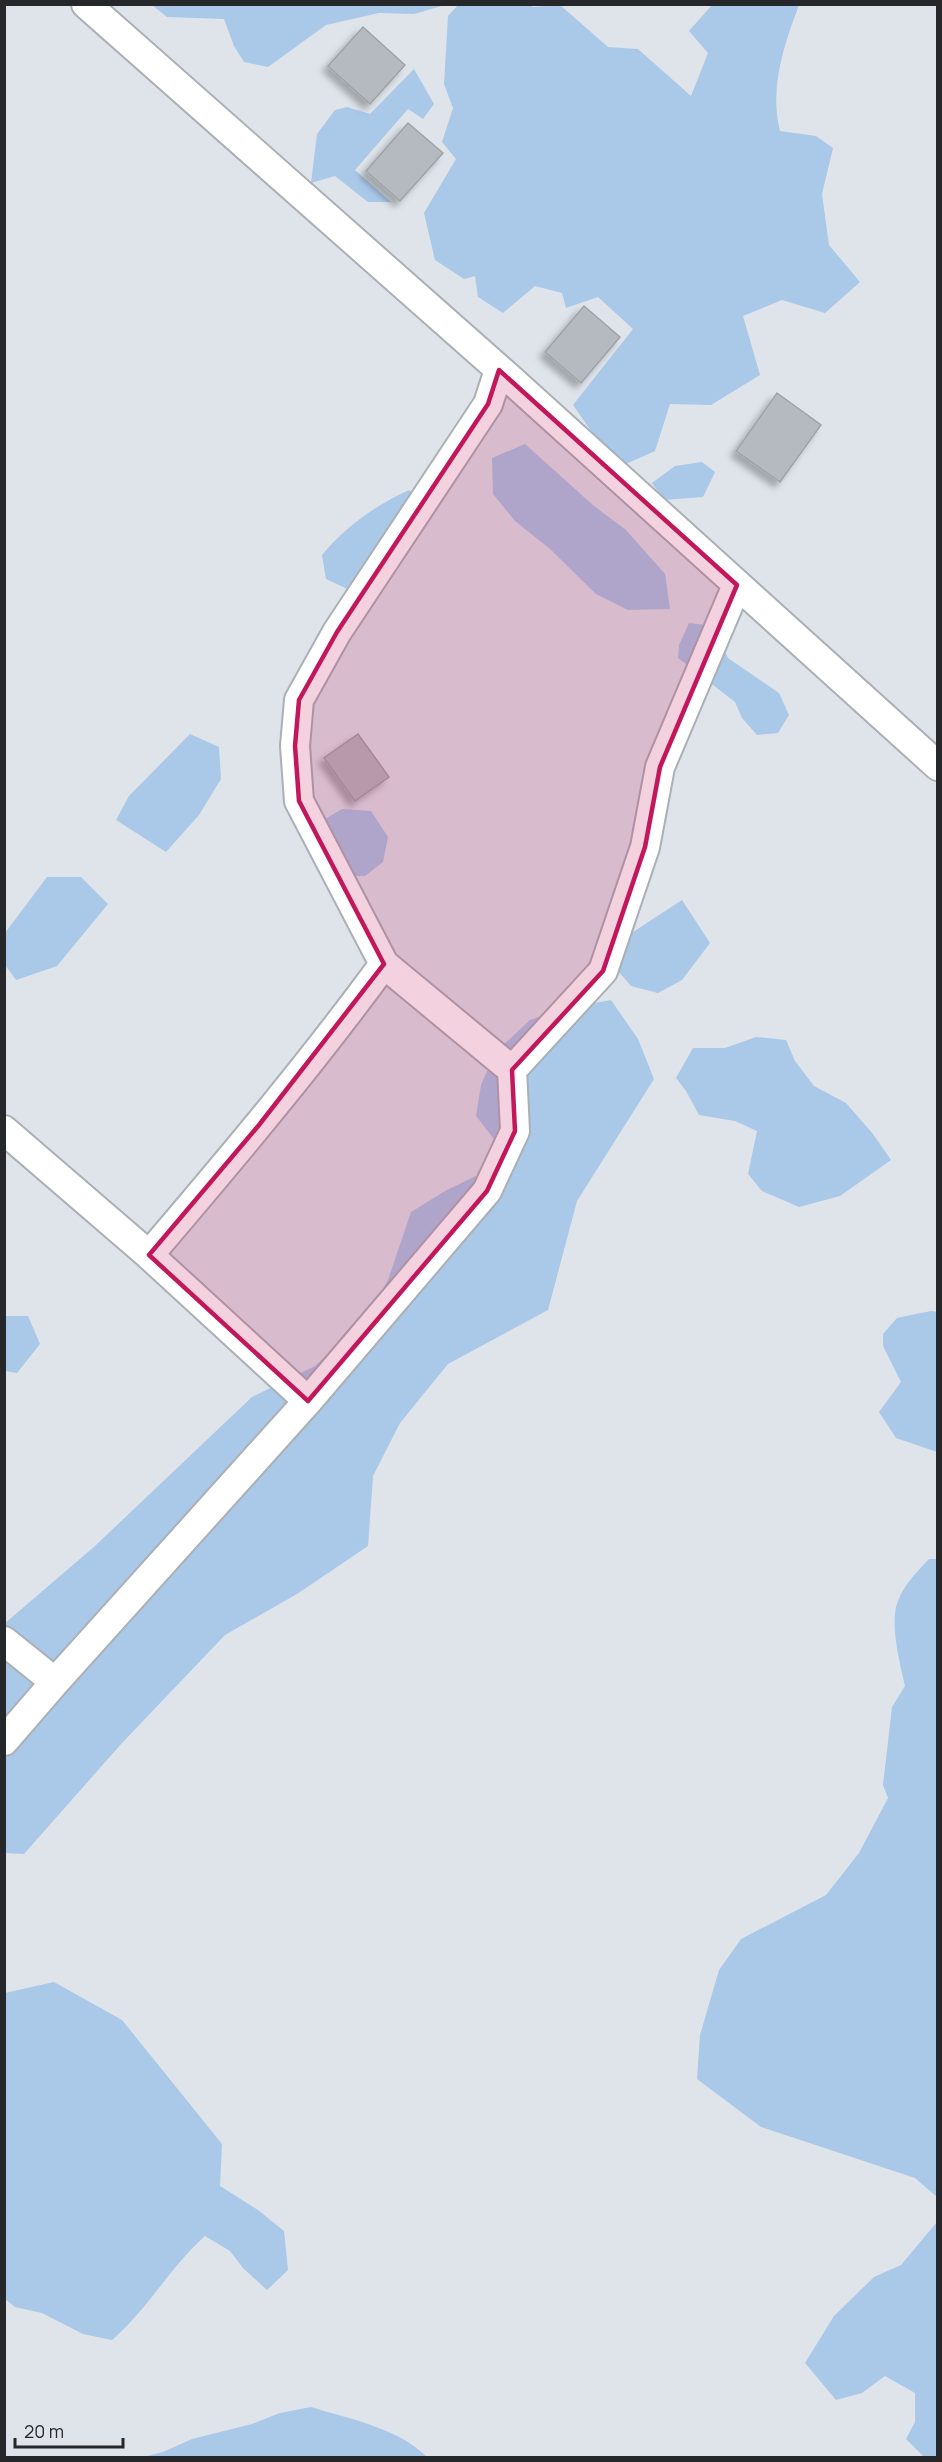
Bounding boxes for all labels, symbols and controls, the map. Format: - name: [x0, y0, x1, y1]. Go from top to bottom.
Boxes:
- scale bar: [15, 2411, 123, 2449]
- text: 20 m: [24, 2419, 64, 2443]

